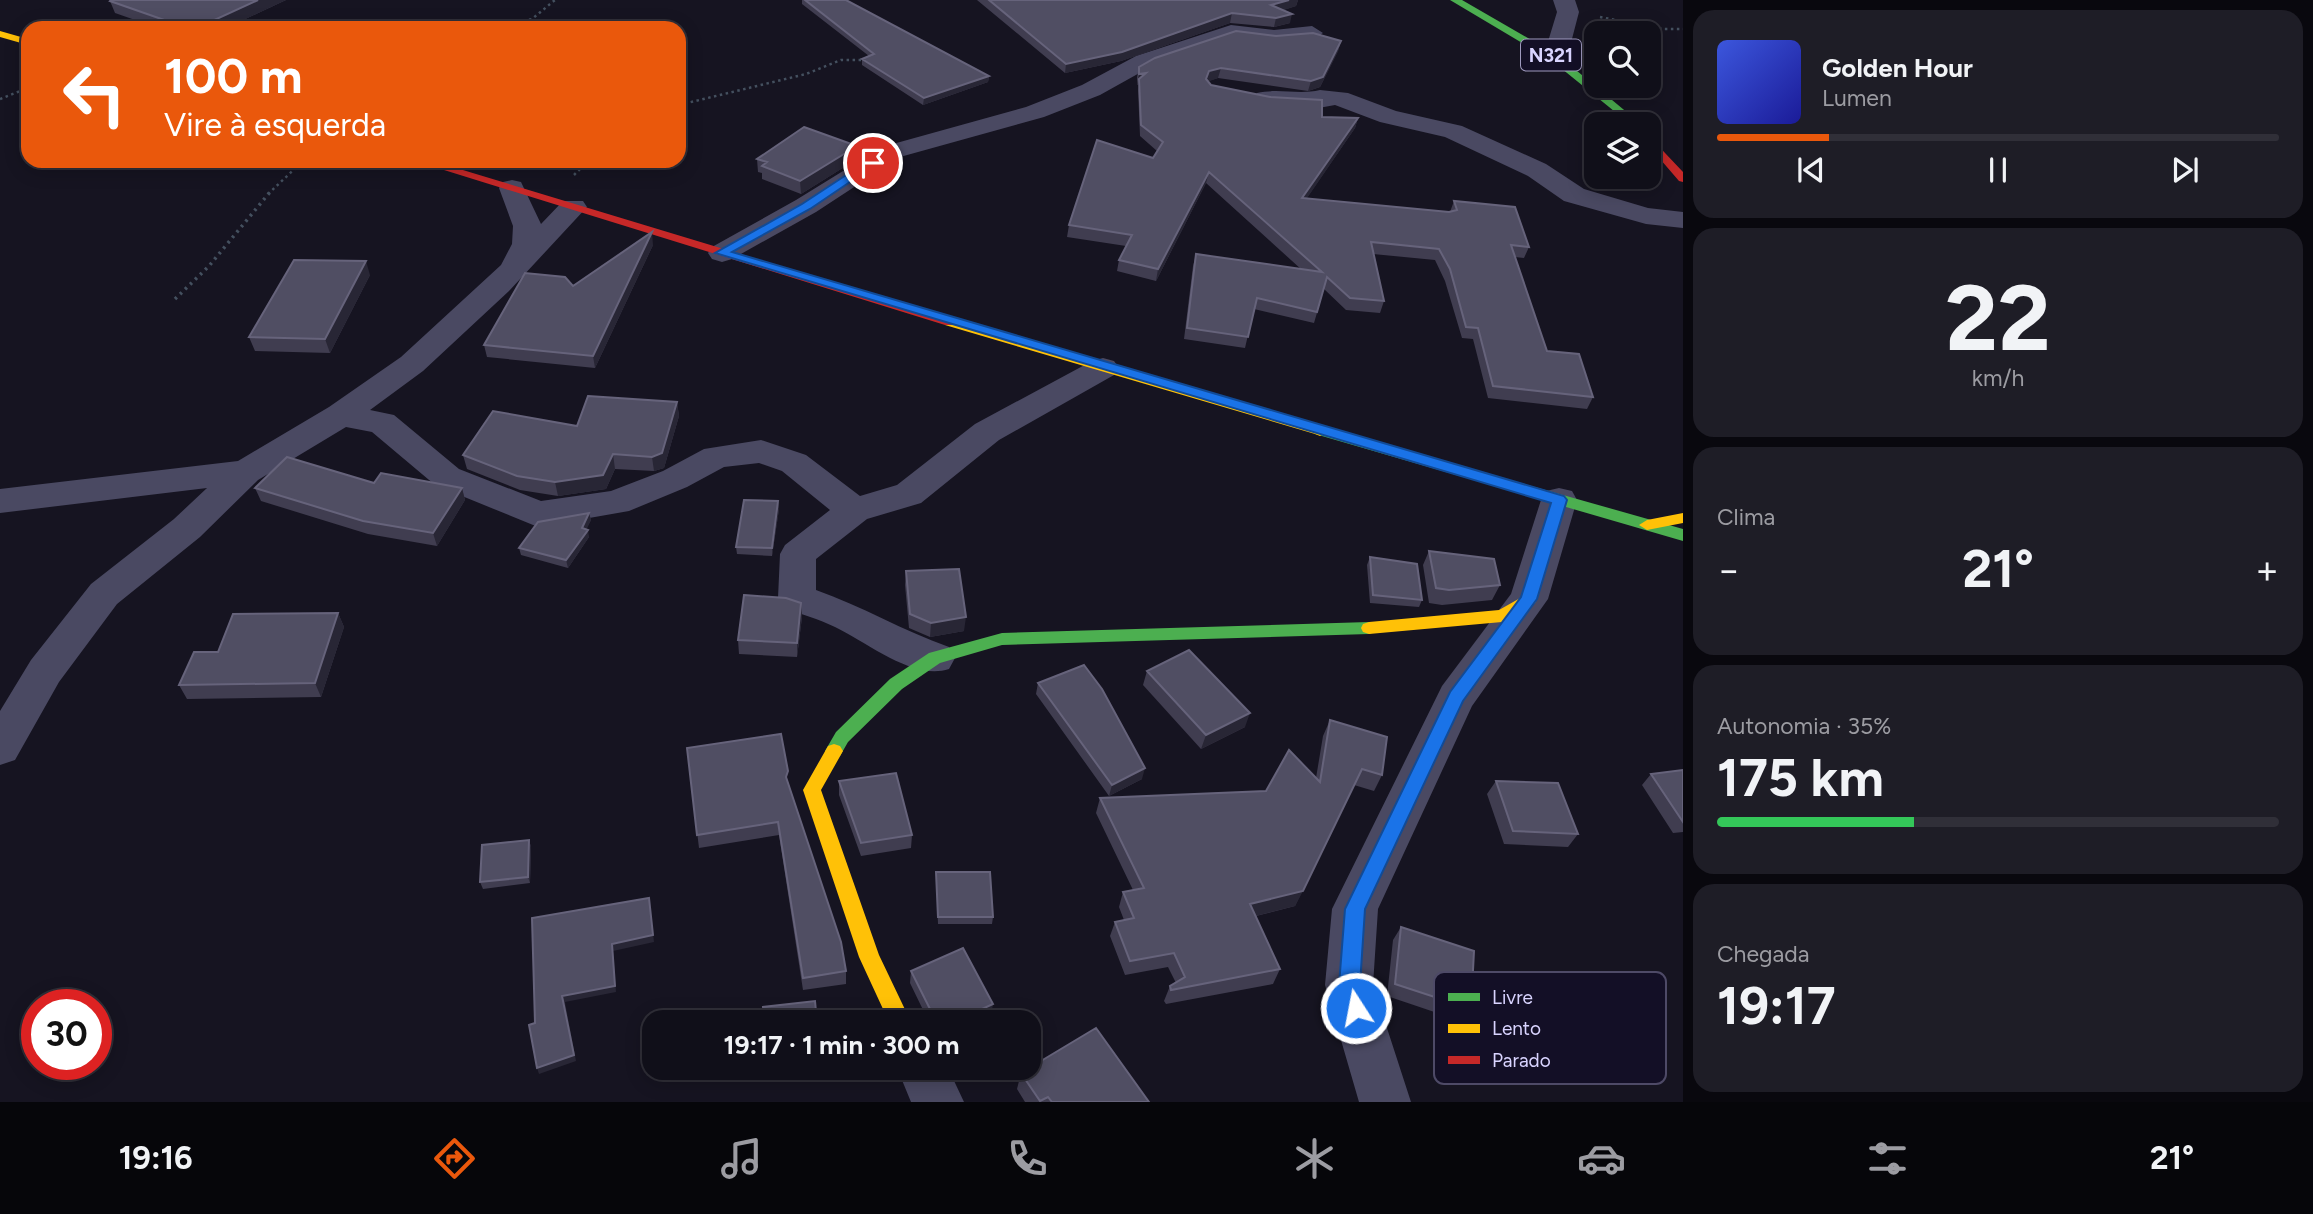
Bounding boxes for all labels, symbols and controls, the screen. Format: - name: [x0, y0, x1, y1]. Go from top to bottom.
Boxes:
- map controls: [1584, 21, 1661, 189]
- button: search: [1584, 21, 1661, 98]
- road number: N321: [1521, 40, 1581, 70]
- text: 100 m: [164, 46, 303, 105]
- icon: left: [49, 49, 140, 140]
- text: Golden Hour: [1822, 52, 1973, 84]
- text: Lumen: [1822, 84, 1892, 112]
- text: Vire à esquerda: [164, 106, 386, 144]
- button: layers: [1584, 112, 1661, 189]
- pin: [843, 133, 903, 193]
- icon: arrive: [854, 144, 892, 182]
- icon: previous: [1792, 151, 1830, 189]
- icon: pause: [1979, 151, 2017, 189]
- icon: next: [2166, 151, 2204, 189]
- text: 22: [1945, 264, 2051, 373]
- text: km/h: [1972, 364, 2024, 392]
- text: Clima: [1717, 503, 1775, 531]
- text: 21°: [1962, 538, 2034, 600]
- text: −: [1717, 547, 1741, 593]
- text: +: [2255, 547, 2279, 593]
- text: Autonomia · 35%: [1717, 712, 1891, 740]
- text: 175 km: [1717, 747, 1884, 809]
- text: Chegada: [1717, 940, 1809, 968]
- position arrow: [1319, 971, 1393, 1045]
- legend: [1434, 972, 1666, 1084]
- text: 19:17: [1717, 975, 1836, 1037]
- text: Livre: [1492, 986, 1533, 1009]
- speed limit sign: 30: [21, 989, 112, 1080]
- text: Lento: [1492, 1017, 1541, 1040]
- text: 19:17 · 1 min · 300 m: [723, 1029, 960, 1061]
- text: Parado: [1492, 1049, 1551, 1072]
- icon: directions: [430, 1134, 479, 1183]
- icon: music: [717, 1134, 766, 1183]
- icon: phone: [1003, 1134, 1052, 1183]
- icon: climate: [1290, 1134, 1339, 1183]
- icon: car: [1577, 1134, 1626, 1183]
- icon: filters: [1863, 1134, 1912, 1183]
- text: 19:16: [119, 1139, 193, 1177]
- text: 21°: [2150, 1139, 2194, 1177]

